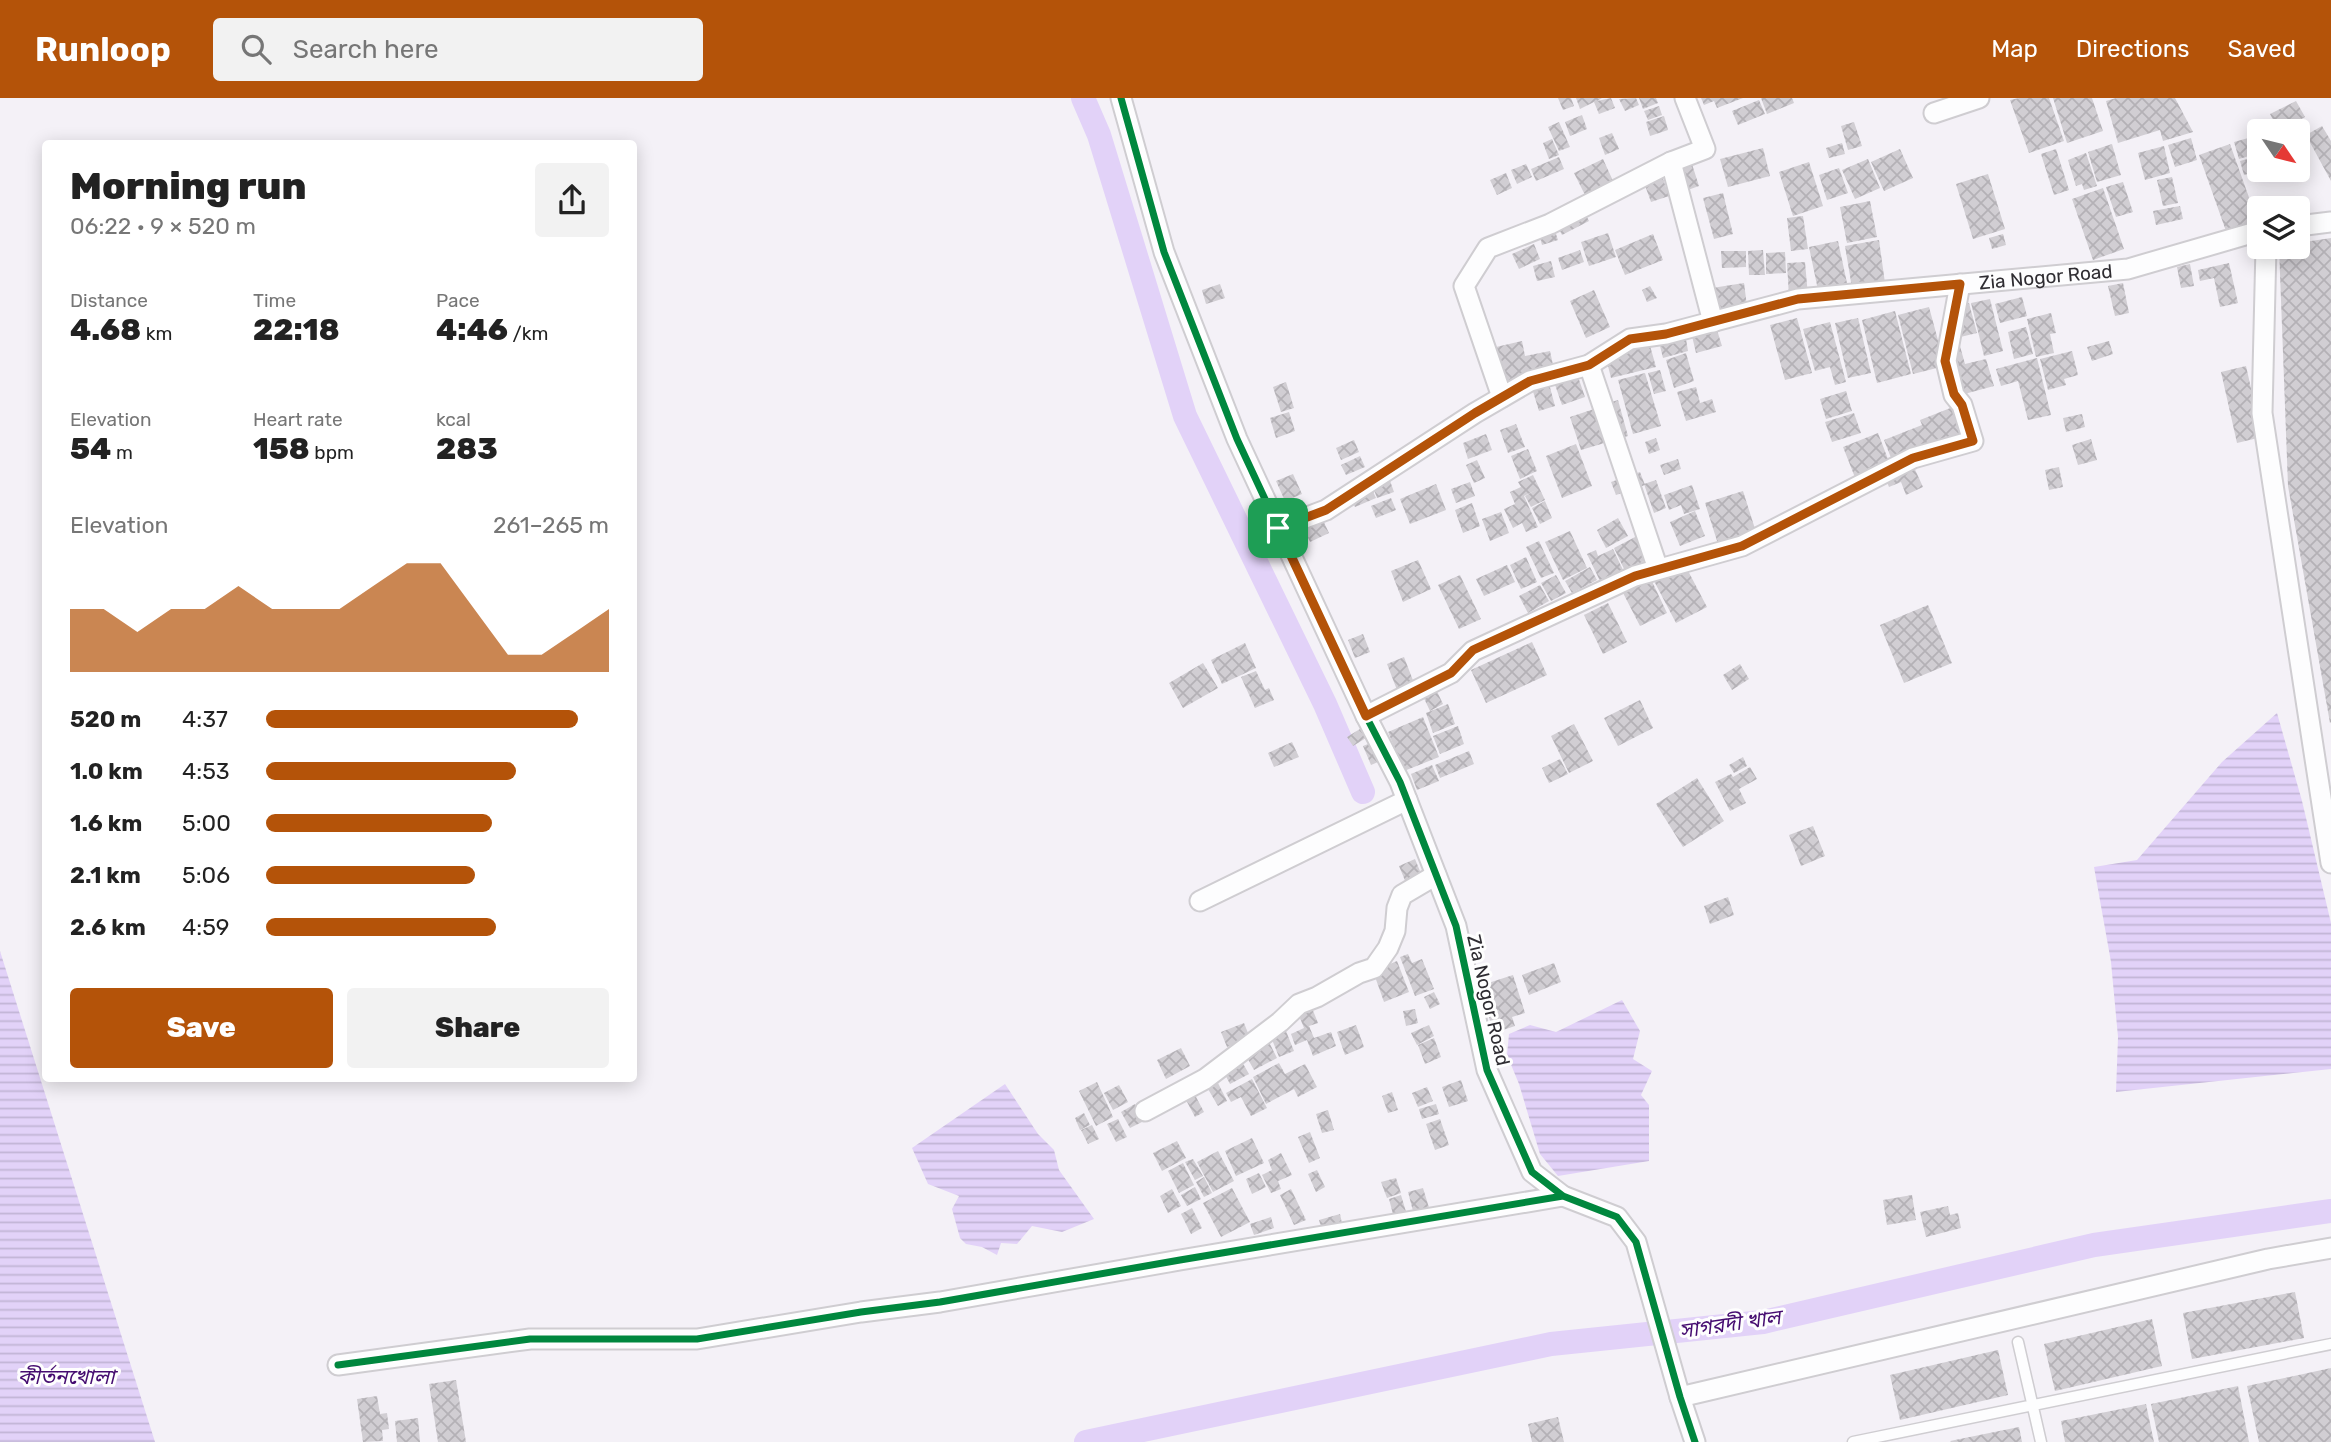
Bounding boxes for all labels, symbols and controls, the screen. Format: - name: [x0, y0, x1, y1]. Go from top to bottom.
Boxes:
- search box: [213, 18, 703, 81]
- text: Runloop: [35, 30, 171, 69]
- icon: search: [237, 30, 275, 68]
- text: Search here: [293, 34, 439, 65]
- text: Map: [1991, 35, 2038, 63]
- text: Directions: [2076, 35, 2189, 63]
- text: Saved: [2227, 35, 2296, 63]
- north arrow: [2247, 119, 2310, 182]
- map controls: [2247, 119, 2310, 259]
- text: Morning run: [70, 163, 307, 209]
- button: share: [535, 163, 609, 237]
- button: layers: [2247, 196, 2310, 259]
- text: 06:22 · 9 × 520 m: [70, 212, 256, 240]
- street label: Zia Nogor Road: [1978, 259, 2114, 295]
- text: Distance: [70, 289, 148, 312]
- text: Time: [253, 289, 296, 312]
- text: Pace: [436, 289, 480, 312]
- text: 4.68: [70, 312, 141, 348]
- text: 22:18: [253, 312, 339, 348]
- text: 4:46: [436, 312, 508, 348]
- text: km: [141, 322, 172, 345]
- text: /km: [508, 322, 548, 345]
- text: Elevation: [70, 408, 151, 431]
- text: Heart rate: [253, 408, 343, 431]
- text: kcal: [436, 408, 471, 431]
- text: 54: [70, 431, 111, 467]
- text: 158: [253, 431, 310, 467]
- text: 283: [436, 431, 498, 467]
- text: m: [111, 441, 133, 464]
- text: bpm: [310, 441, 354, 464]
- pin: [1248, 498, 1308, 558]
- icon: arrive: [1259, 509, 1297, 547]
- text: Elevation: [70, 511, 169, 539]
- text: 261–265 m: [493, 511, 609, 539]
- text: 520 m: [70, 705, 141, 733]
- text: 4:37: [182, 705, 228, 733]
- text: 1.0 km: [70, 757, 143, 785]
- text: 4:53: [182, 757, 230, 785]
- text: 1.6 km: [70, 809, 142, 837]
- text: 5:00: [182, 809, 231, 837]
- text: 2.1 km: [70, 861, 141, 889]
- text: 5:06: [182, 861, 230, 889]
- text: 2.6 km: [70, 913, 146, 941]
- text: 4:59: [182, 913, 229, 941]
- street label: Zia Nogor Road: [1462, 932, 1515, 1068]
- button: Save: [70, 988, 333, 1068]
- button: Share: [347, 988, 609, 1068]
- water label: সাগরদী খাল: [1678, 1304, 1786, 1343]
- water label: কীর্তনখোলা: [17, 1364, 119, 1389]

